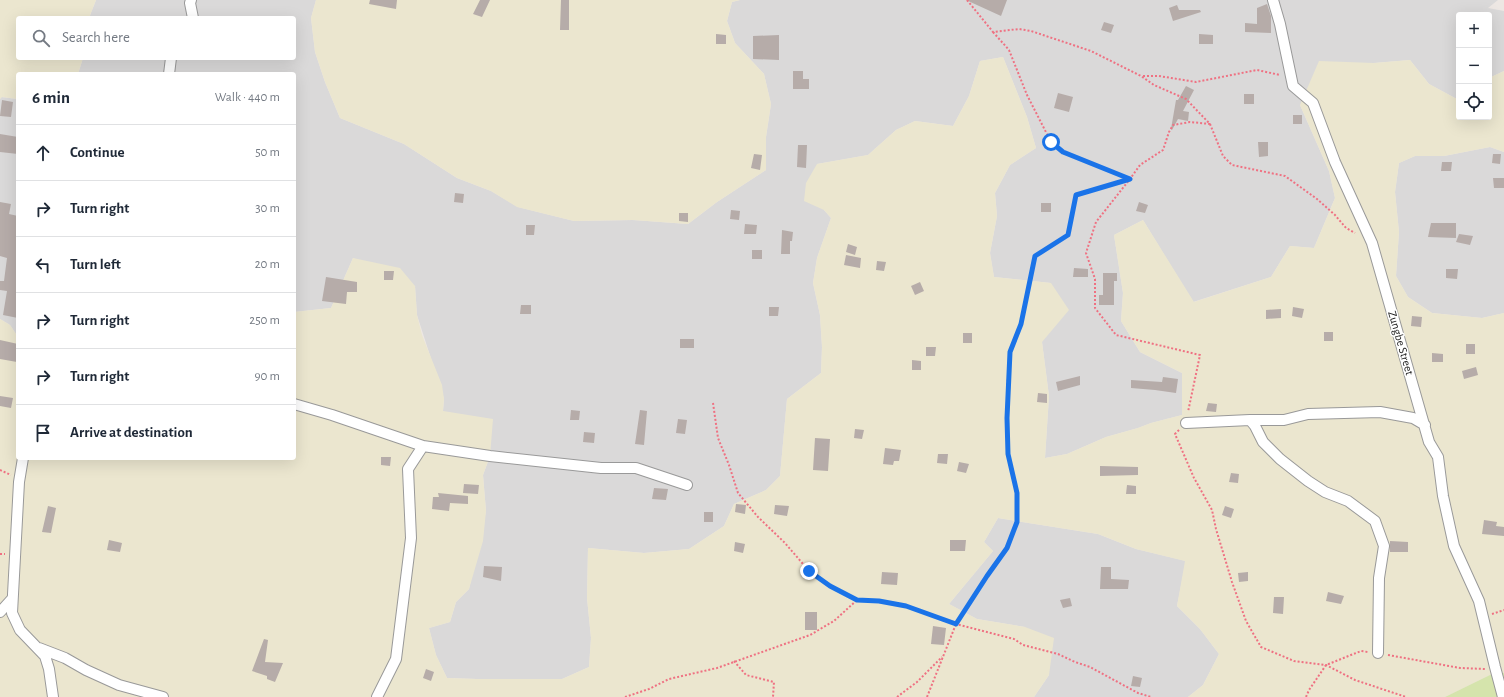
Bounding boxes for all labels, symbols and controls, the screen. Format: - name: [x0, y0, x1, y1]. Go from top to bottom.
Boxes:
- map controls: [1456, 12, 1492, 120]
- button: +: [1456, 12, 1492, 48]
- search box: [16, 16, 296, 60]
- icon: search: [30, 27, 52, 49]
- text: Search here: [62, 30, 130, 45]
- button: −: [1456, 48, 1492, 84]
- button: locate: [1456, 84, 1492, 120]
- text: 6 min: [32, 89, 70, 106]
- text: Walk · 440 m: [215, 91, 280, 104]
- route start: [1042, 133, 1060, 151]
- icon: ahead: [32, 142, 54, 164]
- text: Continue: [70, 145, 125, 160]
- text: 50 m: [255, 146, 280, 159]
- icon: right: [32, 198, 54, 220]
- text: Turn right: [70, 201, 129, 216]
- text: 30 m: [255, 202, 280, 215]
- icon: left: [32, 254, 54, 276]
- text: Turn left: [70, 257, 121, 272]
- text: 20 m: [255, 258, 280, 271]
- icon: right: [32, 310, 54, 332]
- street label: Zungbe Street: [1386, 310, 1416, 377]
- text: Turn right: [70, 313, 129, 328]
- text: 250 m: [249, 314, 280, 327]
- icon: right: [32, 366, 54, 388]
- text: Turn right: [70, 369, 129, 384]
- text: 90 m: [254, 370, 280, 383]
- icon: arrive: [32, 422, 54, 444]
- text: Arrive at destination: [70, 425, 193, 440]
- route end: [800, 562, 818, 580]

